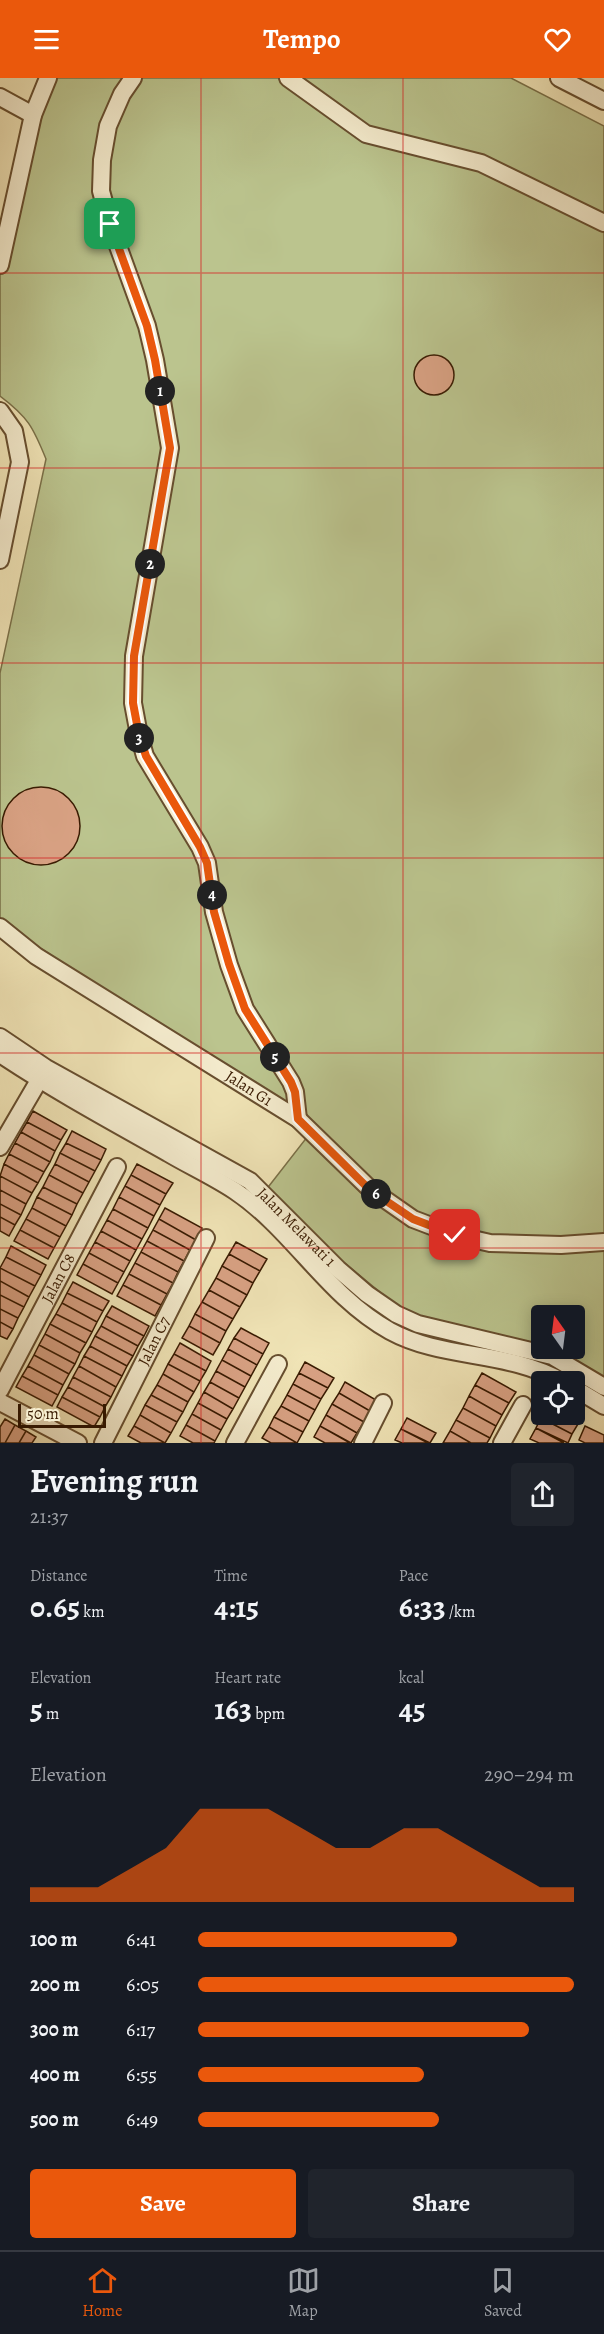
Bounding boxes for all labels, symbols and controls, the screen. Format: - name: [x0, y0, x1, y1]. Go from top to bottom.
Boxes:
- text: Tempo: [263, 21, 341, 57]
- icon: menu: [30, 23, 63, 56]
- icon: heart: [541, 23, 574, 56]
- pin: [84, 198, 135, 249]
- icon: arrive: [93, 207, 126, 240]
- pin: 1: [145, 376, 175, 406]
- text: 1: [157, 380, 163, 402]
- pin: 2: [135, 549, 165, 579]
- text: 2: [146, 553, 154, 575]
- pin: 3: [124, 723, 154, 753]
- text: 3: [136, 727, 142, 749]
- pin: 4: [197, 880, 227, 910]
- text: 4: [208, 884, 216, 906]
- pin: 5: [260, 1042, 290, 1072]
- text: 5: [272, 1046, 278, 1068]
- street label: Jalan G1: [221, 1065, 277, 1112]
- pin: 6: [361, 1179, 391, 1209]
- street label: Jalan Melawati 1: [252, 1183, 341, 1272]
- text: 6: [372, 1183, 380, 1205]
- pin: [429, 1209, 480, 1260]
- icon: check: [438, 1218, 471, 1251]
- street label: Jalan C8: [36, 1250, 81, 1307]
- north arrow: [531, 1305, 585, 1359]
- map controls: [531, 1305, 585, 1425]
- street label: Jalan C7: [133, 1313, 176, 1369]
- button: locate: [531, 1371, 585, 1425]
- scale bar: [18, 1401, 106, 1428]
- text: 50 m: [27, 1403, 59, 1425]
- text: Evening run: [30, 1458, 199, 1503]
- button: share: [511, 1463, 574, 1526]
- text: 21:37: [30, 1503, 68, 1530]
- text: Distance: [30, 1565, 87, 1587]
- text: Time: [214, 1565, 248, 1587]
- text: Pace: [399, 1565, 428, 1587]
- text: 0.65: [30, 1587, 80, 1627]
- text: 4:15: [214, 1587, 259, 1627]
- text: 6:33: [399, 1587, 446, 1627]
- text: km: [80, 1601, 105, 1623]
- text: /km: [446, 1601, 475, 1623]
- text: Elevation: [30, 1667, 91, 1689]
- text: Heart rate: [214, 1667, 281, 1689]
- text: kcal: [399, 1667, 424, 1689]
- text: 5: [30, 1689, 43, 1729]
- text: 163: [214, 1689, 252, 1729]
- text: 45: [399, 1689, 426, 1729]
- text: m: [43, 1703, 59, 1725]
- text: bpm: [252, 1703, 285, 1725]
- text: Elevation: [30, 1761, 107, 1788]
- text: 290–294 m: [484, 1761, 574, 1788]
- text: 100 m: [30, 1926, 78, 1953]
- text: 6:41: [126, 1926, 156, 1953]
- text: 200 m: [30, 1971, 80, 1998]
- text: 6:05: [126, 1971, 159, 1998]
- text: 300 m: [30, 2016, 79, 2043]
- text: 6:17: [126, 2016, 155, 2043]
- text: 400 m: [30, 2061, 80, 2088]
- text: 6:55: [126, 2061, 157, 2088]
- text: 500 m: [30, 2106, 79, 2133]
- text: 6:49: [126, 2106, 158, 2133]
- button: Save: [30, 2169, 296, 2238]
- button: Share: [308, 2169, 574, 2238]
- tab: Home: [82, 2264, 122, 2322]
- tab: Map: [287, 2264, 320, 2322]
- tab: Saved: [484, 2264, 522, 2322]

